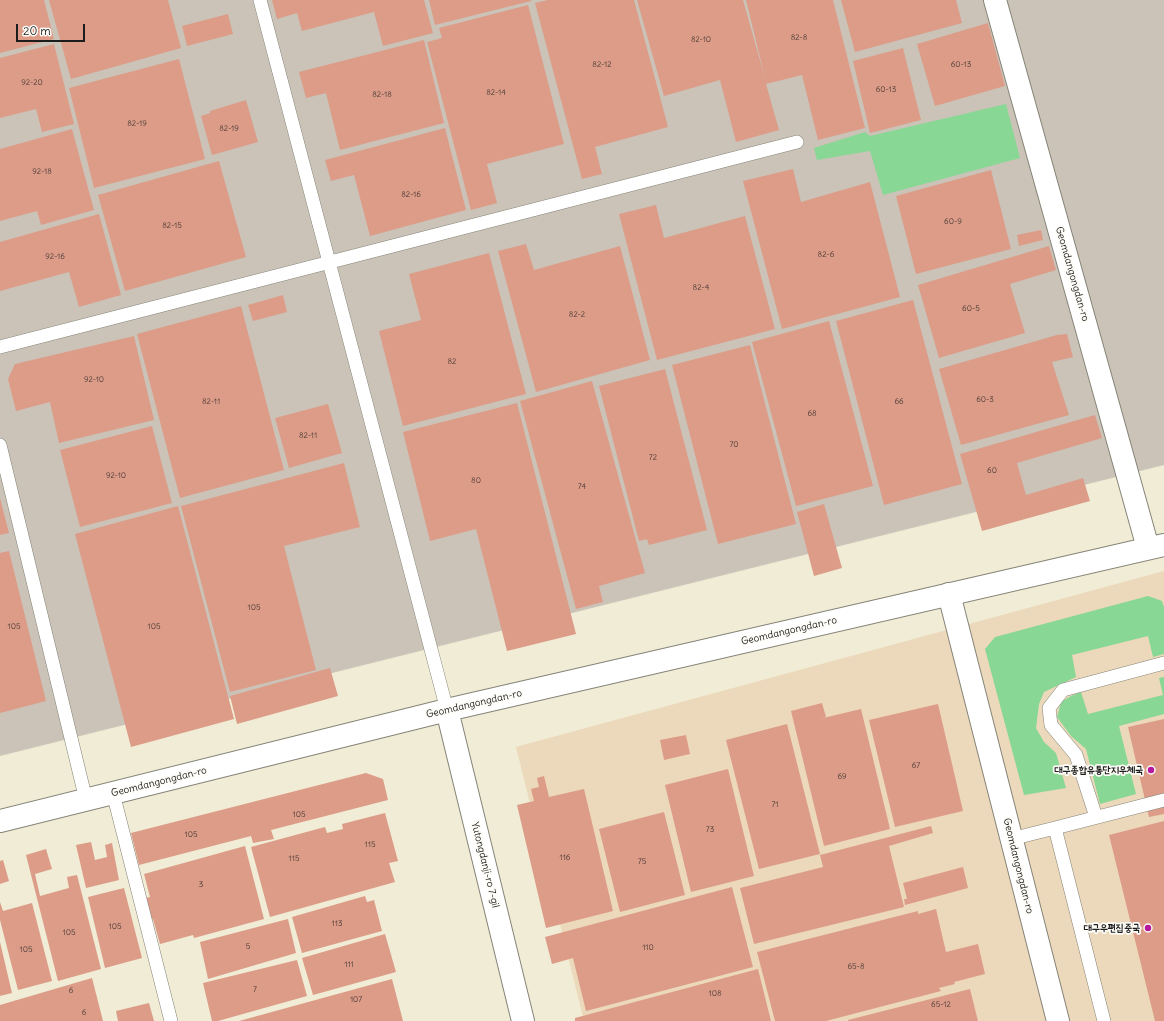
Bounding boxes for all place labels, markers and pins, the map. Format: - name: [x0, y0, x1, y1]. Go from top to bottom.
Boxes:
- place label: 대구종합유통단지우체국: [1054, 764, 1143, 776]
- marker: 대구종합유통단지우체국: [1146, 765, 1156, 775]
- place label: 대구우편집중국: [1084, 922, 1140, 934]
- marker: 대구우편집중국: [1143, 923, 1153, 933]

